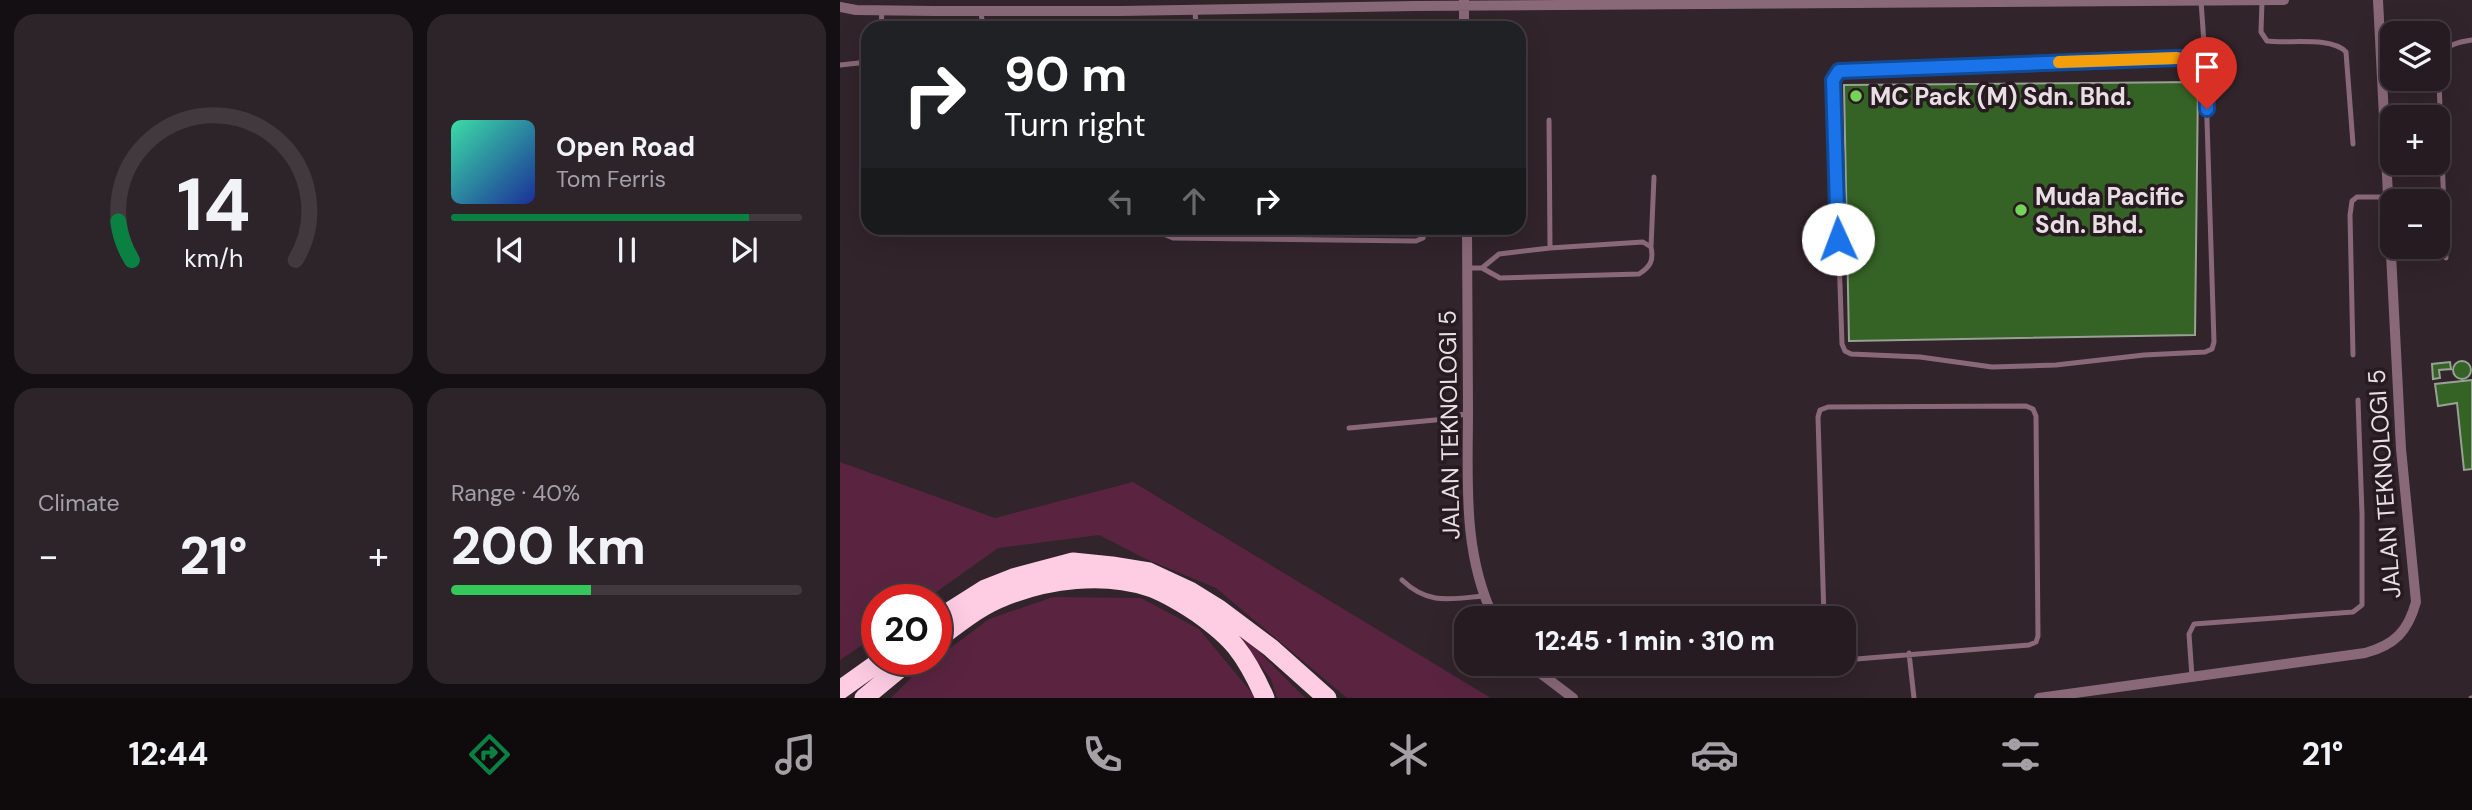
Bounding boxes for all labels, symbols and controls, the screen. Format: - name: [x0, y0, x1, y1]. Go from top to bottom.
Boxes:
- map controls: [2380, 21, 2450, 259]
- button: layers: [2380, 21, 2450, 91]
- pin: [2177, 37, 2237, 109]
- text: 90 m: [1004, 42, 1127, 106]
- icon: arrive: [2188, 48, 2226, 86]
- icon: right: [889, 49, 980, 140]
- place label: MC Pack (M) Sdn. Bhd.: [1870, 81, 2132, 112]
- marker: MC Pack (M) Sdn. Bhd.: [1848, 88, 1864, 104]
- text: Turn right: [1004, 104, 1146, 146]
- button: +: [2380, 105, 2450, 175]
- text: Open Road: [556, 130, 695, 164]
- text: 14: [177, 159, 250, 254]
- text: Tom Ferris: [556, 164, 666, 194]
- place label: Muda Pacific Sdn. Bhd.: [2035, 181, 2185, 240]
- icon: left: [1102, 182, 1140, 220]
- icon: ahead: [1175, 182, 1213, 220]
- icon: right: [1248, 182, 1286, 220]
- button: −: [2380, 189, 2450, 259]
- position arrow: [1801, 202, 1875, 276]
- marker: Muda Pacific Sdn. Bhd.: [2013, 202, 2029, 218]
- icon: previous: [491, 231, 529, 269]
- icon: pause: [608, 231, 646, 269]
- icon: next: [725, 231, 763, 269]
- text: km/h: [184, 242, 243, 275]
- street label: JALAN TEKNOLOGI 5: [1431, 310, 1467, 540]
- street label: JALAN TEKNOLOGI 5: [2361, 368, 2407, 600]
- text: Range · 40%: [451, 478, 580, 508]
- text: Climate: [38, 488, 120, 518]
- text: 200 km: [451, 512, 646, 580]
- text: 21°: [179, 522, 248, 590]
- text: −: [38, 531, 59, 581]
- text: +: [368, 531, 389, 581]
- speed limit sign: 20: [861, 584, 952, 675]
- text: 12:45 · 1 min · 310 m: [1535, 624, 1775, 658]
- icon: directions: [465, 730, 514, 779]
- icon: music: [771, 730, 820, 779]
- icon: phone: [1078, 730, 1127, 779]
- icon: climate: [1384, 730, 1433, 779]
- icon: car: [1690, 730, 1739, 779]
- icon: filters: [1996, 730, 2045, 779]
- text: 12:44: [129, 733, 208, 775]
- text: 21°: [2302, 733, 2343, 775]

